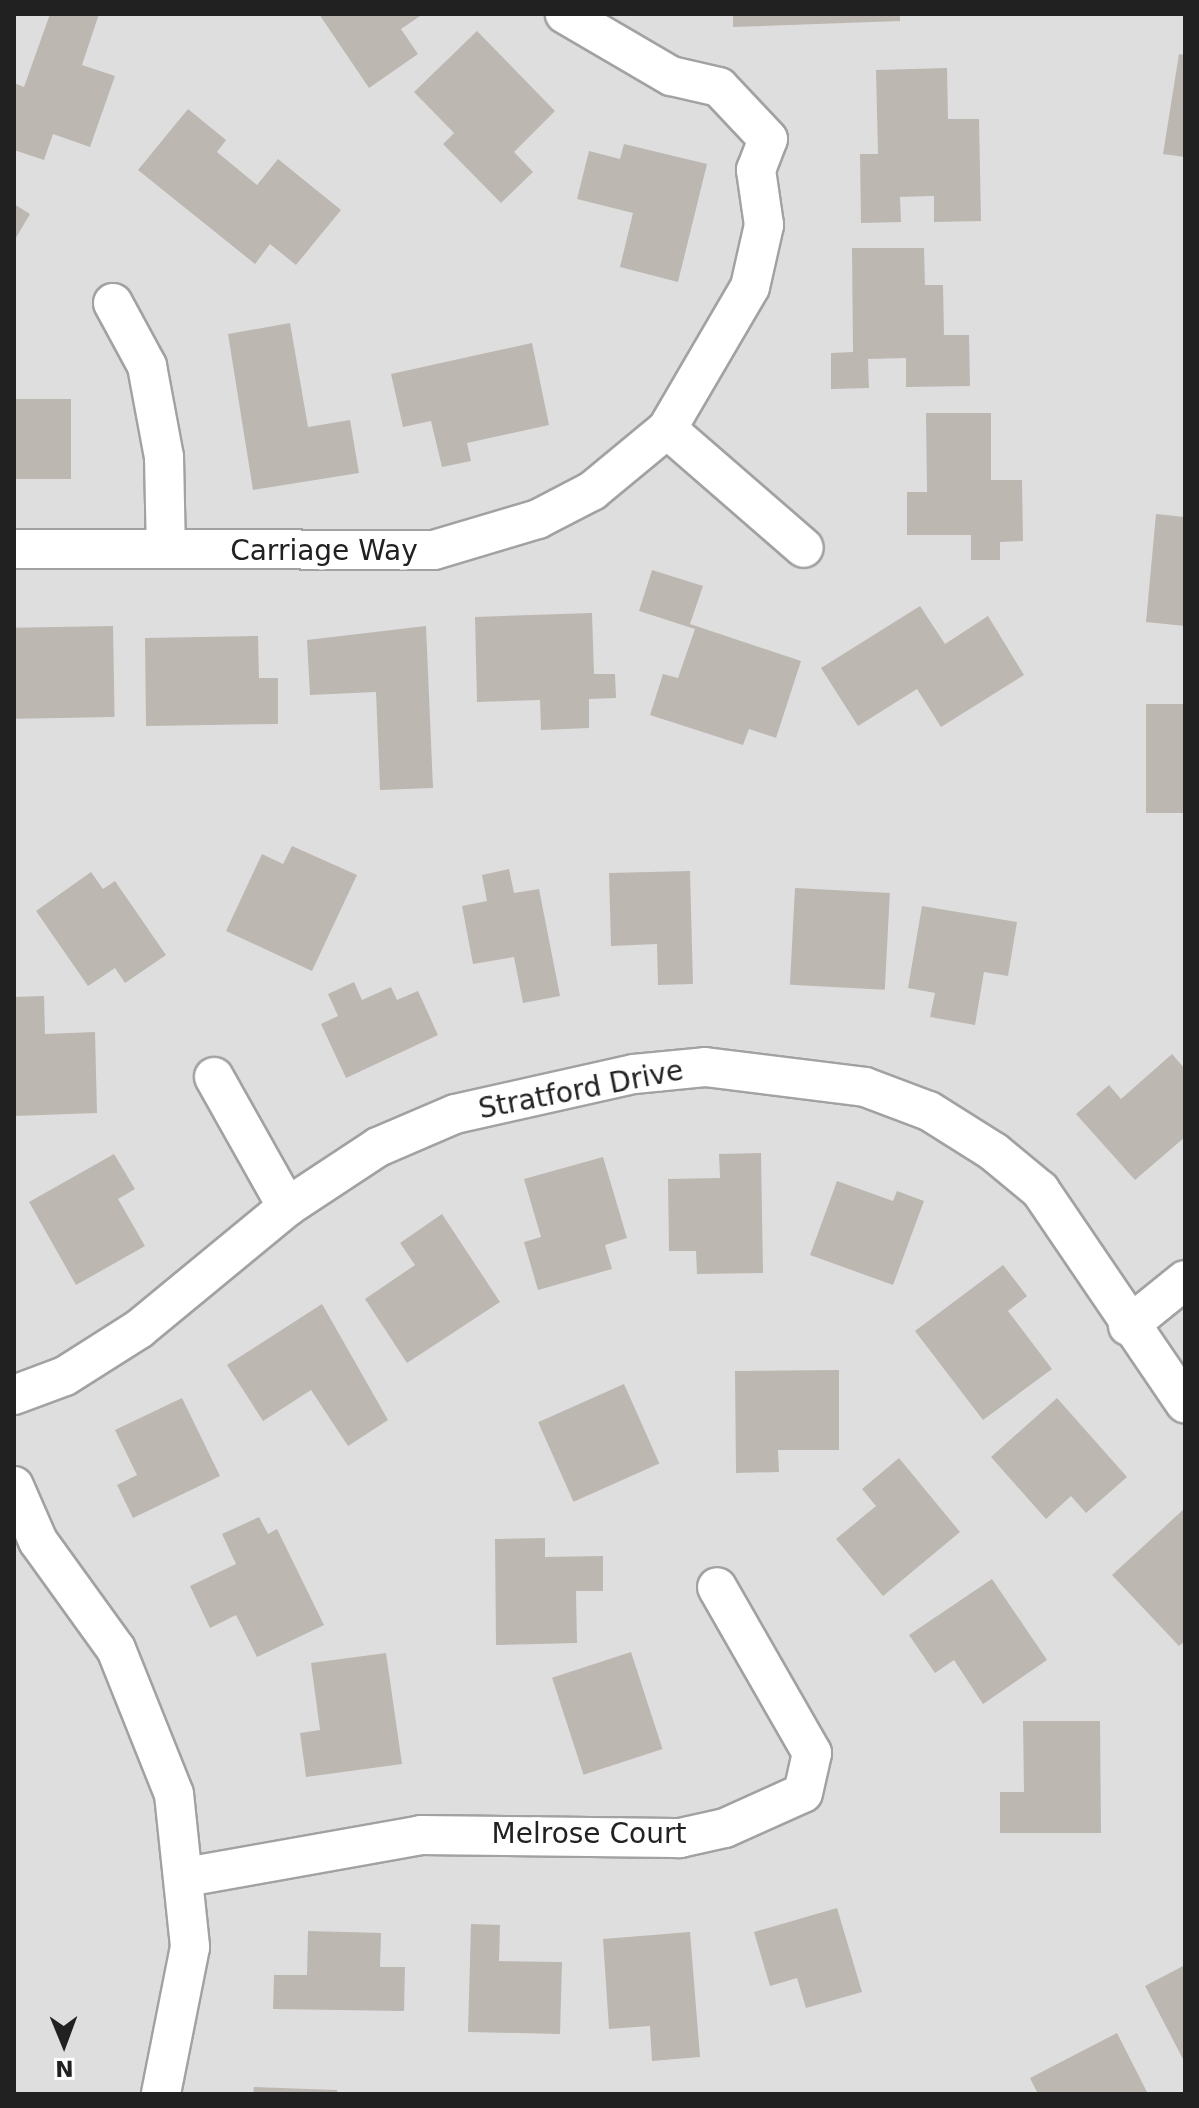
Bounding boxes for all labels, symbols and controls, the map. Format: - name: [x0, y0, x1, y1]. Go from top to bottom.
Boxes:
- street label: Carriage Way: [230, 534, 418, 568]
- street label: Stratford Drive: [476, 1054, 686, 1126]
- street label: Melrose Court: [492, 1817, 686, 1851]
- north arrow: [24, 2004, 104, 2084]
- text: N: [55, 2056, 74, 2081]

